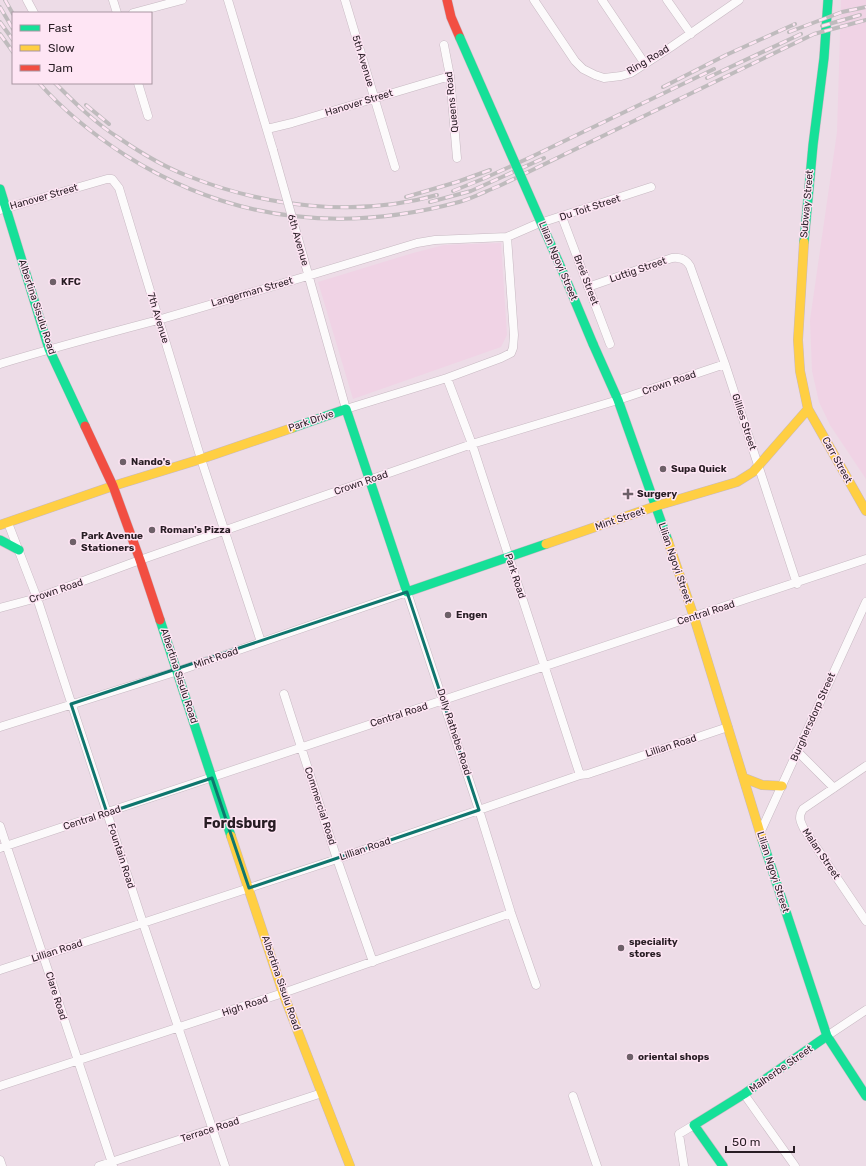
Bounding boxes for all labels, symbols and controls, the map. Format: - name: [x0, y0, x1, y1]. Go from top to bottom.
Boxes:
- legend: [12, 12, 152, 84]
- text: Fast: [48, 21, 72, 35]
- street label: 5th Avenue: [349, 34, 377, 89]
- text: Slow: [48, 41, 75, 55]
- street label: Ring Road: [625, 43, 671, 77]
- text: Jam: [48, 61, 73, 75]
- street label: Queens Road: [443, 71, 461, 133]
- street label: Hanover Street: [324, 87, 394, 119]
- street label: Subway Street: [798, 170, 816, 238]
- street label: Hanover Street: [9, 182, 79, 212]
- street label: Du Toit Street: [558, 192, 622, 223]
- street label: 6th Avenue: [285, 213, 311, 268]
- street label: Lilian Ngoyi Street: [536, 220, 580, 302]
- street label: Breë Street: [571, 253, 601, 307]
- street label: Luttig Street: [608, 255, 668, 285]
- street label: Albertina Sisulu Road: [16, 258, 58, 356]
- street label: Langerman Street: [210, 275, 294, 309]
- place label: KFC: [61, 276, 81, 288]
- marker: KFC: [48, 277, 58, 287]
- street label: 7th Avenue: [145, 291, 172, 345]
- street label: Crown Road: [640, 368, 698, 398]
- street label: Gillies Street: [729, 392, 759, 452]
- street label: Park Drive: [287, 408, 336, 434]
- street label: Carr Street: [819, 435, 855, 485]
- place label: Nando's: [131, 456, 171, 468]
- marker: Nando's: [118, 457, 128, 467]
- place label: Supa Quick: [671, 463, 727, 475]
- marker: Supa Quick: [658, 464, 668, 474]
- street label: Crown Road: [332, 468, 390, 498]
- marker: Surgery: [622, 488, 634, 500]
- place label: Surgery: [637, 488, 677, 500]
- street label: Mint Street: [594, 505, 646, 533]
- street label: Lilian Ngoyi Street: [656, 521, 694, 605]
- place label: Roman's Pizza: [160, 524, 231, 536]
- marker: Roman's Pizza: [147, 525, 157, 535]
- place label: Park Avenue Stationers: [81, 530, 143, 554]
- marker: Park Avenue Stationers: [68, 537, 78, 547]
- street label: Park Road: [502, 552, 528, 600]
- street label: Crown Road: [27, 576, 85, 606]
- street label: Central Road: [676, 598, 736, 628]
- place label: Engen: [456, 609, 488, 621]
- marker: Engen: [443, 610, 453, 620]
- street label: Albertina Sisulu Road: [158, 627, 200, 725]
- street label: Mint Road: [192, 645, 240, 671]
- street label: Burghersdorp Street: [788, 671, 838, 763]
- street label: Dolly Rathebe Road: [434, 687, 474, 777]
- street label: Central Road: [369, 700, 429, 730]
- street label: Lillian Road: [644, 732, 698, 760]
- street label: Commercial Road: [302, 765, 338, 847]
- street label: Central Road: [62, 803, 122, 833]
- district label: Fordsburg: [204, 815, 277, 832]
- street label: Fountain Road: [105, 822, 137, 890]
- street label: Malan Street: [800, 826, 842, 882]
- street label: Lilian Ngoyi Street: [754, 830, 792, 914]
- street label: Lillian Road: [338, 835, 392, 863]
- street label: Albertina Sisulu Road: [259, 934, 303, 1032]
- place label: speciality stores: [629, 936, 678, 960]
- street label: Lillian Road: [30, 937, 84, 965]
- marker: speciality stores: [616, 943, 626, 953]
- street label: Clare Road: [43, 970, 69, 1022]
- street label: High Road: [220, 993, 270, 1019]
- street label: Malherbe Street: [747, 1043, 815, 1095]
- place label: oriental shops: [638, 1051, 710, 1063]
- marker: oriental shops: [625, 1052, 635, 1062]
- street label: Terrace Road: [179, 1115, 241, 1145]
- scale bar: [726, 1128, 794, 1154]
- text: 50 m: [732, 1135, 760, 1149]

